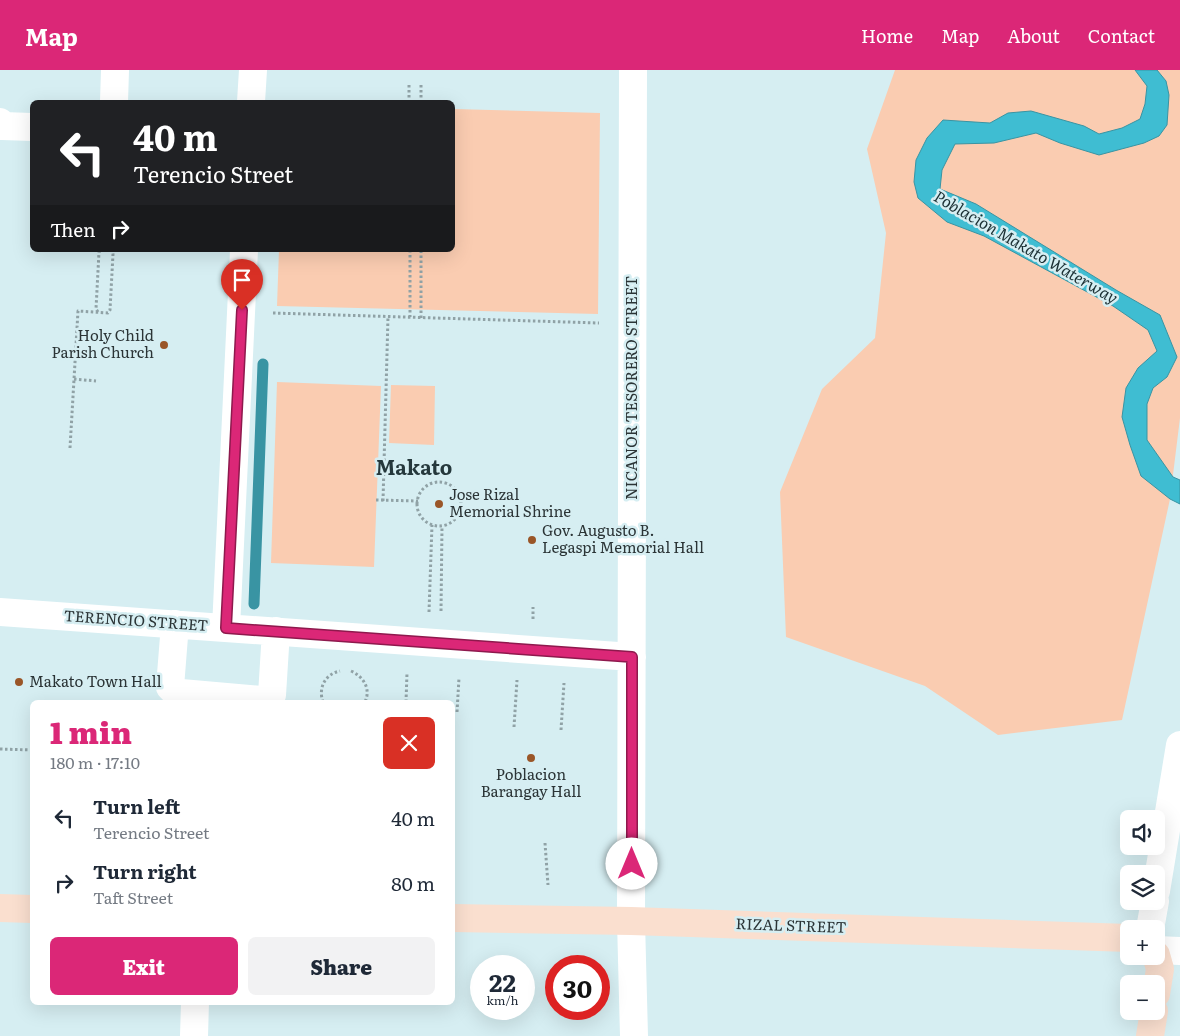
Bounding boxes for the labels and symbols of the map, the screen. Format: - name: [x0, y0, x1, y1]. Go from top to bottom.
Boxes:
- water label: Poblacion Makato Waterway: [930, 184, 1123, 309]
- pin: [221, 259, 263, 310]
- street label: NICANOR TESORERO STREET: [619, 276, 642, 500]
- place label: Holy Child Parish Church: [52, 323, 154, 363]
- marker: Holy Child Parish Church: [158, 339, 170, 351]
- district label: Makato: [376, 451, 452, 481]
- place label: Jose Rizal Memorial Shrine: [449, 482, 571, 522]
- marker: Jose Rizal Memorial Shrine: [433, 498, 445, 510]
- place label: Gov. Augusto B. Legaspi Memorial Hall: [542, 518, 704, 558]
- marker: Gov. Augusto B. Legaspi Memorial Hall: [526, 534, 538, 546]
- street label: TERENCIO STREET: [63, 603, 209, 636]
- place label: Makato Town Hall: [29, 669, 162, 692]
- marker: Makato Town Hall: [13, 676, 25, 688]
- marker: Poblacion Barangay Hall: [525, 752, 537, 764]
- place label: Poblacion Barangay Hall: [481, 762, 581, 802]
- position arrow: [605, 837, 657, 889]
- street label: RIZAL STREET: [735, 911, 847, 938]
- speed limit sign: 30: [545, 955, 610, 1020]

